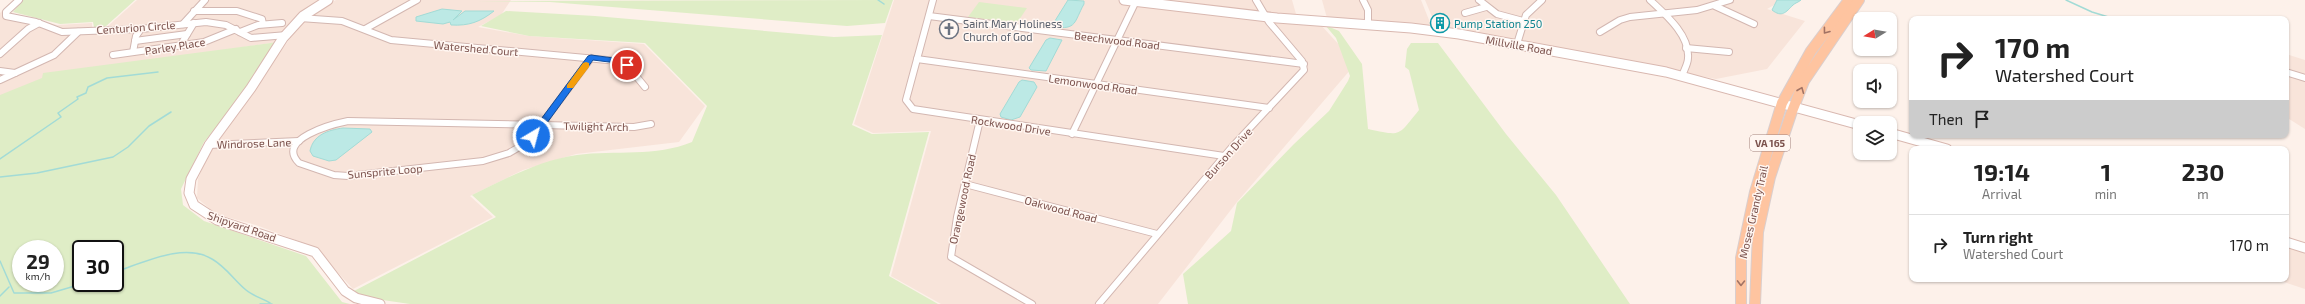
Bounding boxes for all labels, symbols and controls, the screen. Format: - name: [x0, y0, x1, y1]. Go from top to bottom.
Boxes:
- building icon: Pump Station 250: [1429, 12, 1451, 34]
- north arrow: [1853, 12, 1897, 56]
- map controls: [1853, 12, 1897, 160]
- place label: Saint Mary Holiness Church of God: [963, 17, 1063, 43]
- place label: Pump Station 250: [1454, 17, 1542, 30]
- street label: Centurion Circle: [96, 18, 176, 36]
- church icon: Saint Mary Holiness Church of God: [938, 18, 960, 40]
- one-way arrow: [1823, 27, 1830, 34]
- street label: Beechwood Road: [1074, 28, 1160, 52]
- text: 170 m: [1995, 30, 2070, 64]
- icon: right: [1929, 32, 1981, 84]
- street label: Millville Road: [1485, 33, 1553, 57]
- street label: Parley Place: [144, 35, 206, 57]
- street label: Watershed Court: [433, 38, 519, 58]
- pin: [610, 48, 644, 82]
- icon: arrive: [616, 54, 638, 76]
- button: sound: [1853, 64, 1897, 108]
- text: Watershed Court: [1995, 64, 2134, 86]
- street label: Lemonwood Road: [1048, 71, 1138, 97]
- one-way arrow: [1796, 86, 1804, 93]
- icon: arrive: [1971, 108, 1993, 130]
- text: Then: [1929, 110, 1963, 128]
- street label: Rockwood Drive: [970, 112, 1052, 138]
- position arrow: [512, 115, 554, 157]
- button: layers: [1853, 116, 1897, 160]
- street label: Twilight Arch: [563, 119, 629, 133]
- street label: Burson Drive: [1202, 125, 1254, 181]
- street label: Windrose Lane: [217, 135, 291, 151]
- road number: VA 165: [1750, 135, 1790, 151]
- street label: Orangewood Road: [946, 153, 978, 245]
- text: 19:14: [1974, 157, 2030, 186]
- text: 1: [2101, 157, 2111, 186]
- text: 230: [2182, 157, 2224, 186]
- street label: Sunsprite Loop: [347, 161, 423, 181]
- street label: Moses Grandy Trail: [1736, 164, 1770, 260]
- text: Arrival: [1982, 186, 2022, 202]
- text: min: [2095, 186, 2117, 202]
- text: m: [2197, 186, 2209, 202]
- street label: Oakwood Road: [1023, 193, 1099, 225]
- street label: Shipyard Road: [206, 208, 278, 244]
- text: Turn right: [1963, 228, 2033, 246]
- icon: right: [1929, 234, 1951, 256]
- text: 170 m: [2230, 236, 2269, 254]
- speed limit sign: 30: [72, 240, 124, 292]
- text: Watershed Court: [1963, 246, 2063, 262]
- text: 29: [26, 249, 50, 273]
- text: km/h: [26, 270, 50, 282]
- one-way arrow: [1737, 280, 1745, 286]

